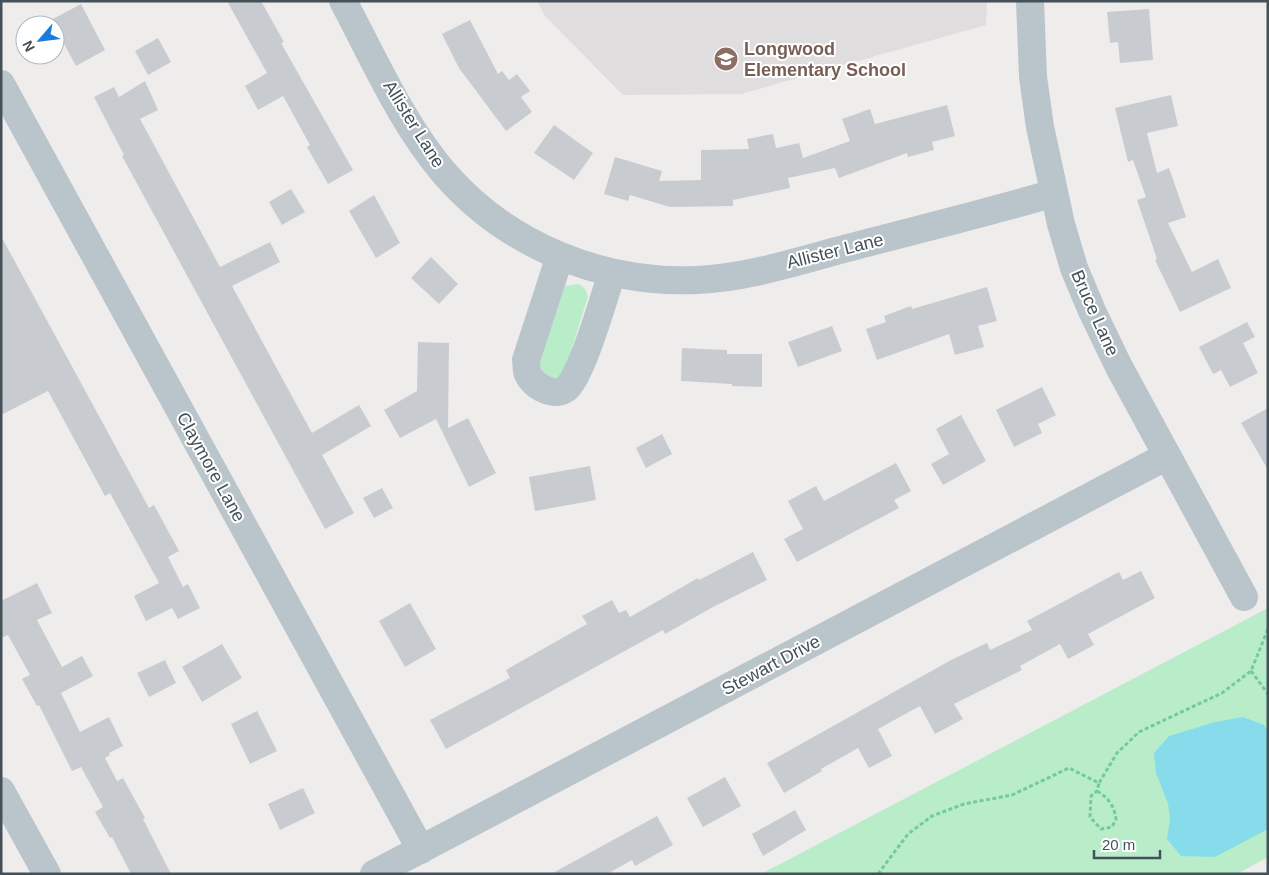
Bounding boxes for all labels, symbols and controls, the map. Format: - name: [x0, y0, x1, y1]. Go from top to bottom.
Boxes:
- north arrow: [15, 15, 65, 65]
- text: N: [19, 38, 38, 54]
- place label: Longwood Elementary School: [744, 39, 906, 80]
- school or university icon: Longwood Elementary School: [713, 46, 739, 72]
- street label: Allister Lane: [379, 77, 449, 171]
- street label: Allister Lane: [785, 229, 885, 273]
- street label: Bruce Lane: [1067, 267, 1123, 359]
- street label: Claymore Lane: [173, 409, 249, 525]
- street label: Stewart Drive: [719, 631, 823, 699]
- scale bar: [1094, 828, 1160, 860]
- text: 20 m: [1102, 836, 1135, 853]

